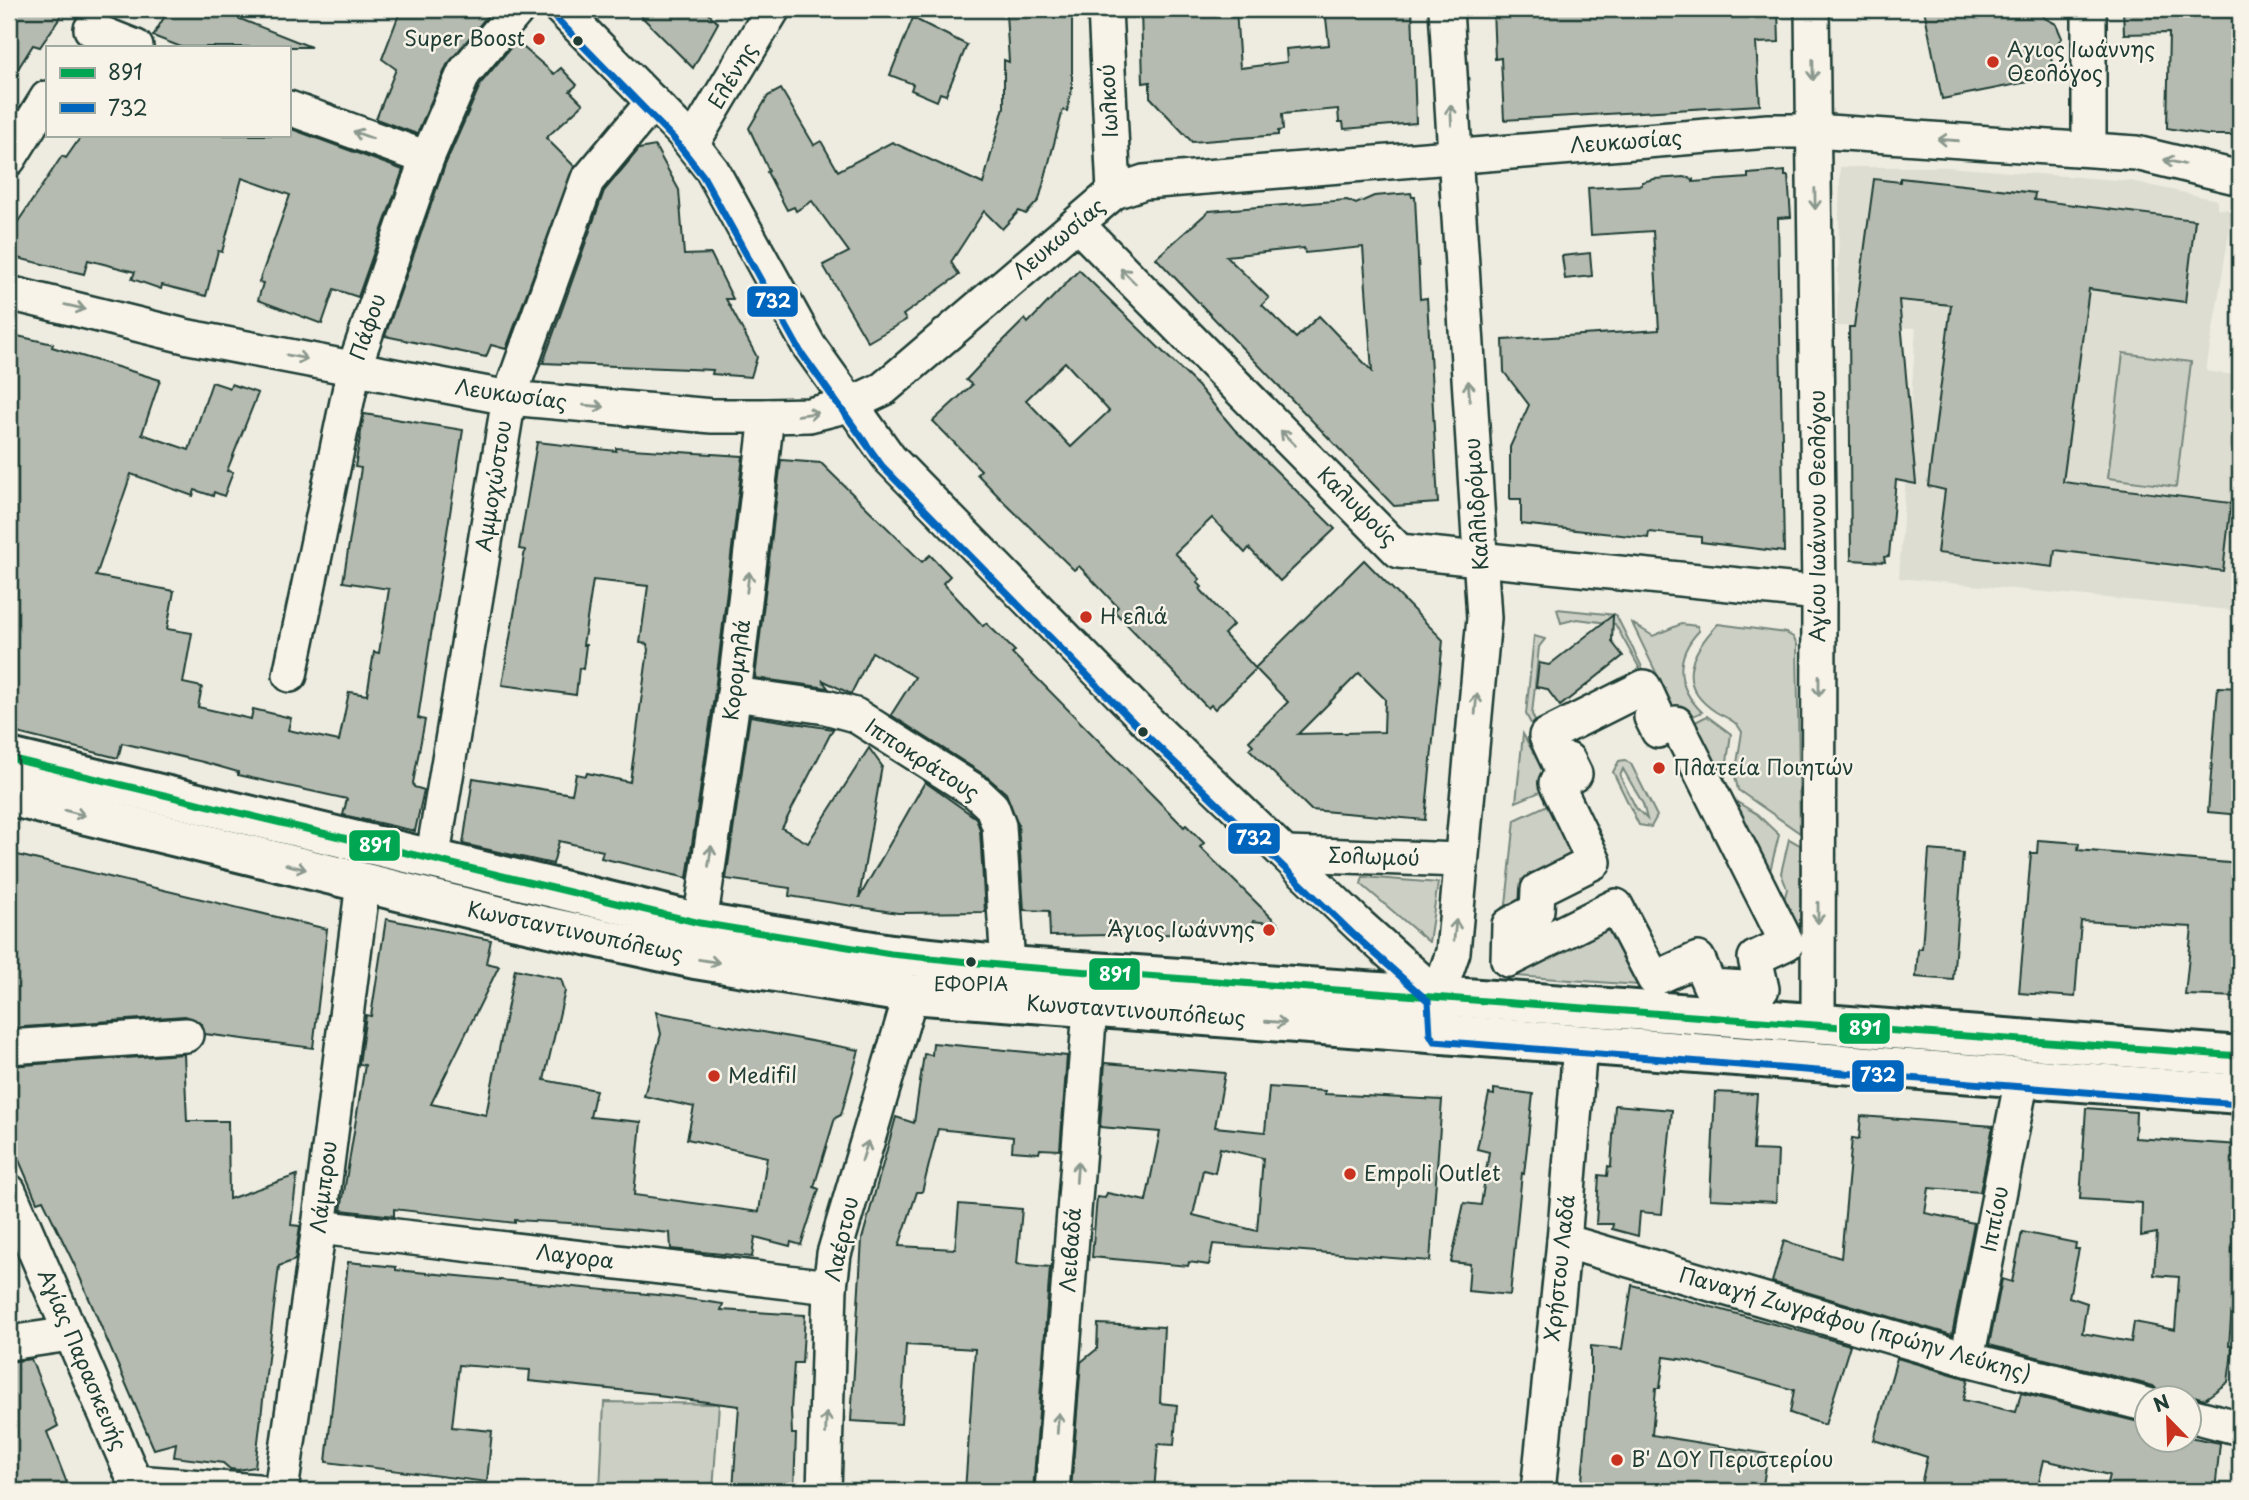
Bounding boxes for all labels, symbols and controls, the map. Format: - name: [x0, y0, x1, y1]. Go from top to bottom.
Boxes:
- place label: Super Boost: [404, 21, 525, 53]
- marker: Super Boost: [531, 31, 547, 47]
- place label: Αγιος Ιωάννης Θεολόγος: [2007, 32, 2155, 88]
- unlabelled marker: [571, 34, 585, 48]
- street label: Ελένης: [699, 35, 764, 114]
- legend: [46, 46, 290, 136]
- marker: Αγιος Ιωάννης Θεολόγος: [1985, 54, 2001, 70]
- text: 891: [108, 55, 143, 87]
- one-way arrow: [1806, 58, 1820, 81]
- street label: Ιωλκού: [1089, 63, 1125, 139]
- text: 732: [108, 91, 148, 123]
- one-way arrow: [1445, 104, 1458, 127]
- street label: Λευκωσίας: [1569, 120, 1683, 160]
- one-way arrow: [353, 128, 375, 140]
- one-way arrow: [1937, 133, 1960, 146]
- one-way arrow: [2163, 155, 2186, 168]
- one-way arrow: [1808, 188, 1821, 211]
- street label: Λευκωσίας: [1004, 189, 1111, 286]
- one-way arrow: [1120, 268, 1137, 285]
- line badge: 732: [746, 285, 799, 318]
- text: 732: [755, 286, 791, 314]
- street label: Πάφου: [340, 289, 392, 364]
- one-way arrow: [64, 301, 86, 314]
- one-way arrow: [285, 351, 308, 364]
- street label: Λευκωσίας: [453, 369, 569, 417]
- one-way arrow: [1462, 381, 1475, 403]
- street label: Αγίου Ιωάννου Θεολόγου: [1800, 390, 1832, 642]
- one-way arrow: [582, 400, 605, 413]
- one-way arrow: [796, 407, 819, 420]
- street label: Αμμοχώστου: [466, 418, 518, 554]
- one-way arrow: [1280, 430, 1297, 447]
- street label: Καλλιδρόμου: [1454, 437, 1496, 572]
- street label: Καλυψούς: [1311, 458, 1406, 553]
- one-way arrow: [741, 571, 754, 593]
- place label: Η ελιά: [1100, 599, 1168, 631]
- marker: Η ελιά: [1078, 609, 1094, 625]
- street label: Κορομηλά: [713, 617, 757, 722]
- one-way arrow: [1812, 674, 1826, 697]
- one-way arrow: [1470, 693, 1483, 715]
- street label: Ιπποκράτους: [859, 709, 987, 807]
- unlabelled marker: [1136, 725, 1150, 739]
- place label: Πλατεία Ποιητών: [1673, 750, 1854, 782]
- marker: Πλατεία Ποιητών: [1651, 760, 1667, 776]
- one-way arrow: [63, 807, 86, 820]
- line badge: 732: [1227, 822, 1281, 855]
- text: 732: [1236, 823, 1272, 851]
- line badge: 891: [348, 829, 401, 862]
- text: 891: [359, 830, 391, 858]
- street label: Σολωμού: [1328, 837, 1420, 873]
- one-way arrow: [704, 845, 717, 867]
- one-way arrow: [284, 860, 307, 874]
- street label: Κωνσταντινουπόλεως: [465, 892, 686, 969]
- one-way arrow: [1811, 902, 1825, 925]
- place label: Άγιος Ιωάννης: [1107, 912, 1255, 944]
- one-way arrow: [1448, 919, 1461, 942]
- marker: Άγιος Ιωάννης: [1261, 922, 1277, 938]
- one-way arrow: [697, 955, 720, 968]
- marker: ΕΦΟΡΙΑ: [964, 955, 978, 969]
- line badge: 891: [1088, 957, 1141, 991]
- text: 891: [1099, 959, 1131, 987]
- place label: ΕΦΟΡΙΑ: [934, 969, 1008, 997]
- street label: Κωνσταντινουπόλεως: [1026, 985, 1247, 1033]
- line badge: 891: [1838, 1012, 1891, 1045]
- text: 891: [1849, 1013, 1881, 1041]
- one-way arrow: [1264, 1015, 1287, 1028]
- place label: Medifil: [728, 1058, 797, 1090]
- line badge: 732: [1851, 1059, 1905, 1093]
- text: 732: [1860, 1060, 1896, 1088]
- marker: Medifil: [706, 1068, 722, 1084]
- street label: Λάμπρου: [300, 1139, 344, 1235]
- one-way arrow: [859, 1141, 872, 1163]
- place label: Empoli Outlet: [1364, 1156, 1501, 1188]
- one-way arrow: [1071, 1161, 1084, 1184]
- marker: Empoli Outlet: [1342, 1166, 1358, 1182]
- street label: Ιππίου: [1971, 1183, 2015, 1254]
- street label: Λαέρτου: [815, 1193, 865, 1284]
- street label: Χρήστου Λαδά: [1534, 1193, 1582, 1343]
- street label: Λειβαδά: [1050, 1206, 1088, 1293]
- street label: Λαγορα: [535, 1234, 616, 1276]
- street label: Παναγή Ζωγράφου (πρώην Λεύκης): [1676, 1257, 2035, 1389]
- street label: Αγίας Παρασκευής: [31, 1264, 137, 1455]
- north arrow: [2134, 1384, 2204, 1454]
- text: N: [2149, 1387, 2173, 1418]
- one-way arrow: [820, 1412, 833, 1435]
- one-way arrow: [1052, 1412, 1065, 1435]
- place label: Β' ΔΟΥ Περιστερίου: [1631, 1442, 1834, 1474]
- marker: Β' ΔΟΥ Περιστερίου: [1609, 1452, 1625, 1468]

